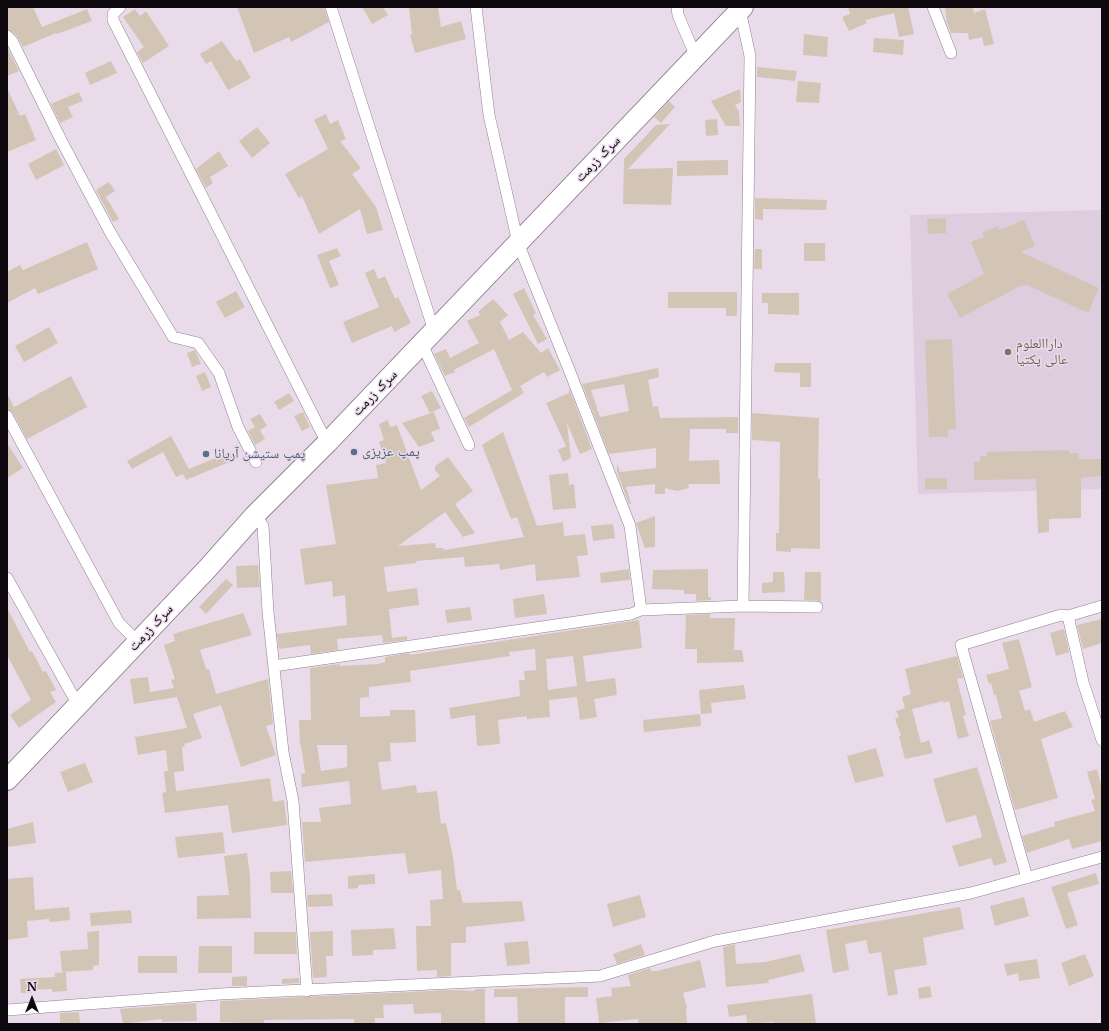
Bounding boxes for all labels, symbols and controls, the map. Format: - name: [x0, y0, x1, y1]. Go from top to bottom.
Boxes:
- street label: سرک زرمت: [572, 132, 624, 186]
- place label: داراالعلوم عالی پکتیا: [1016, 336, 1068, 368]
- marker: داراالعلوم عالی پکتیا: [1003, 347, 1013, 357]
- street label: سرک زرمت: [349, 366, 401, 420]
- place label: پمپ عزیزی: [362, 444, 420, 460]
- place label: پمپ ستیشن آریانا: [214, 446, 305, 462]
- marker: پمپ عزیزی: [349, 447, 359, 457]
- marker: پمپ ستیشن آریانا: [201, 449, 211, 459]
- street label: سرک زرمت: [125, 601, 177, 655]
- north arrow: [12, 979, 52, 1019]
- text: N: [27, 980, 37, 994]

